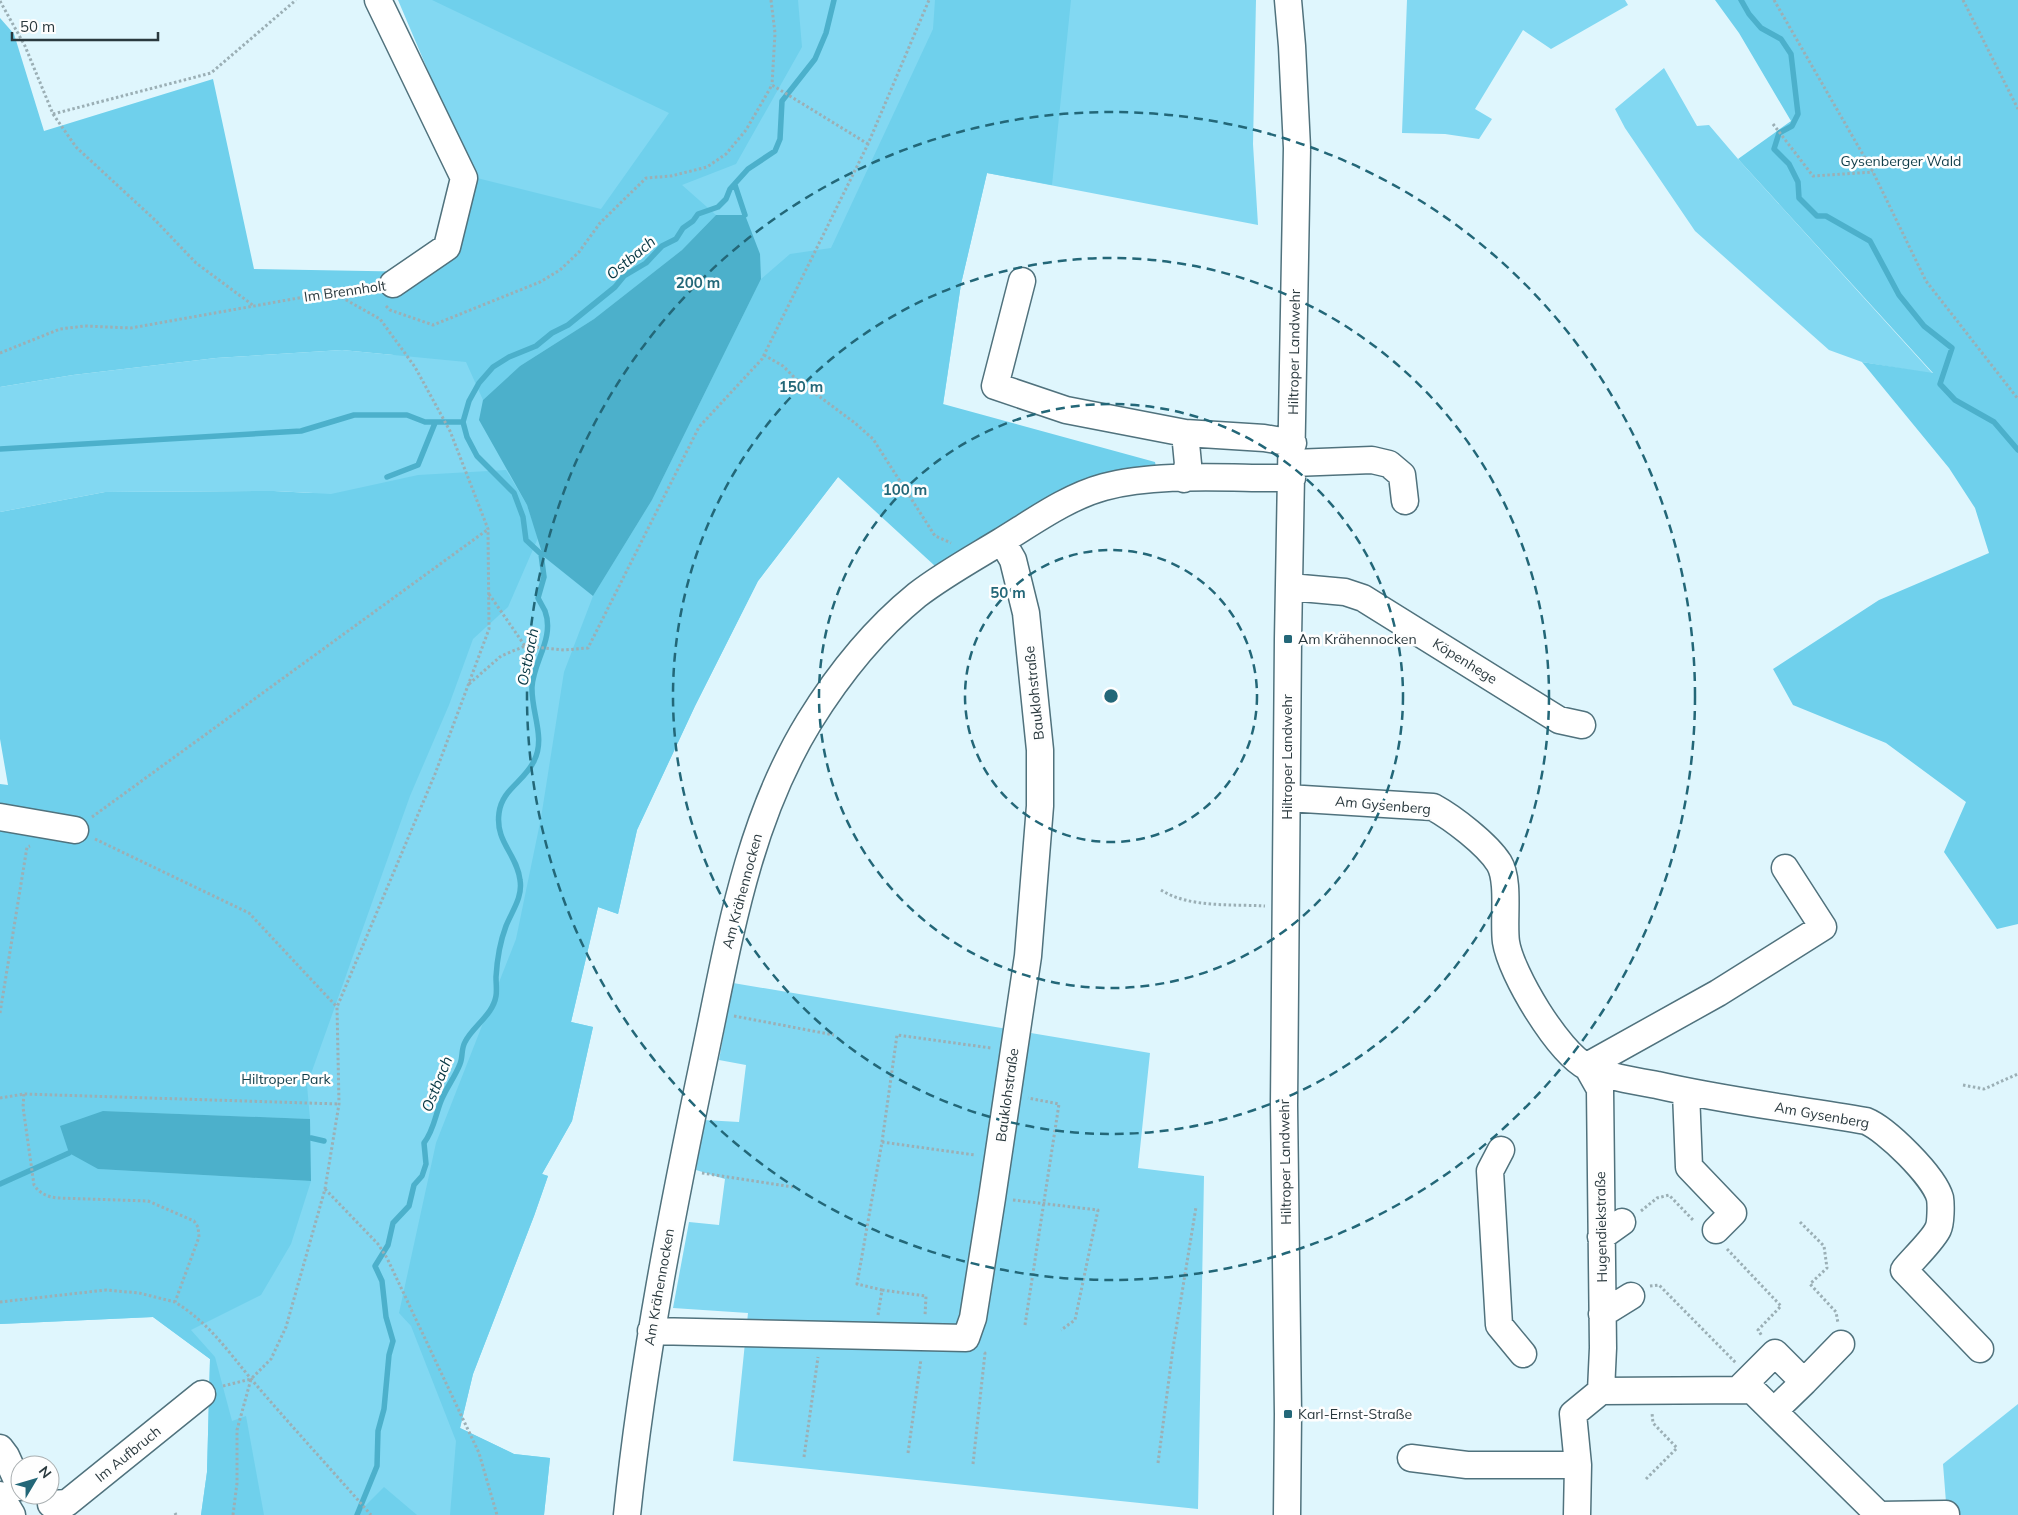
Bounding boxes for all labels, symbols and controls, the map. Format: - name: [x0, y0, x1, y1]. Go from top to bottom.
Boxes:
- scale bar: [12, 10, 159, 42]
- text: 50 m: [20, 17, 55, 36]
- park label: Gysenberger Wald: [1841, 152, 1962, 170]
- water label: Ostbach: [602, 231, 659, 284]
- text: 200 m: [676, 273, 720, 292]
- street label: Im Brennholt: [303, 276, 387, 306]
- street label: Hiltroper Landwehr: [1284, 288, 1304, 415]
- text: 150 m: [779, 377, 823, 396]
- text: 100 m: [883, 480, 927, 499]
- text: 50 m: [990, 583, 1026, 602]
- water label: Ostbach: [513, 626, 542, 687]
- place label: Am Krähennocken: [1298, 630, 1417, 648]
- marker: Am Krähennocken: [1282, 633, 1294, 645]
- street label: Köpenhege: [1429, 634, 1501, 688]
- street label: Bauklohstraße: [1020, 645, 1048, 741]
- centre of rings: [1102, 687, 1120, 705]
- street label: Hiltroper Landwehr: [1278, 693, 1296, 820]
- street label: Am Gysenberg: [1334, 792, 1432, 818]
- street label: Am Krähennocken: [718, 831, 766, 951]
- street label: Bauklohstraße: [992, 1047, 1022, 1143]
- water label: Ostbach: [417, 1053, 456, 1114]
- park label: Hiltroper Park: [241, 1070, 332, 1088]
- street label: Hiltroper Landwehr: [1275, 1098, 1295, 1225]
- street label: Am Gysenberg: [1773, 1098, 1871, 1132]
- street label: Hugendiekstraße: [1591, 1171, 1611, 1283]
- street label: Am Krähennocken: [640, 1227, 678, 1347]
- place label: Karl-Ernst-Straße: [1298, 1405, 1412, 1423]
- marker: Karl-Ernst-Straße: [1282, 1408, 1294, 1420]
- street label: Im Aufbruch: [91, 1422, 165, 1486]
- north arrow: [10, 1455, 60, 1505]
- text: N: [35, 1462, 56, 1482]

